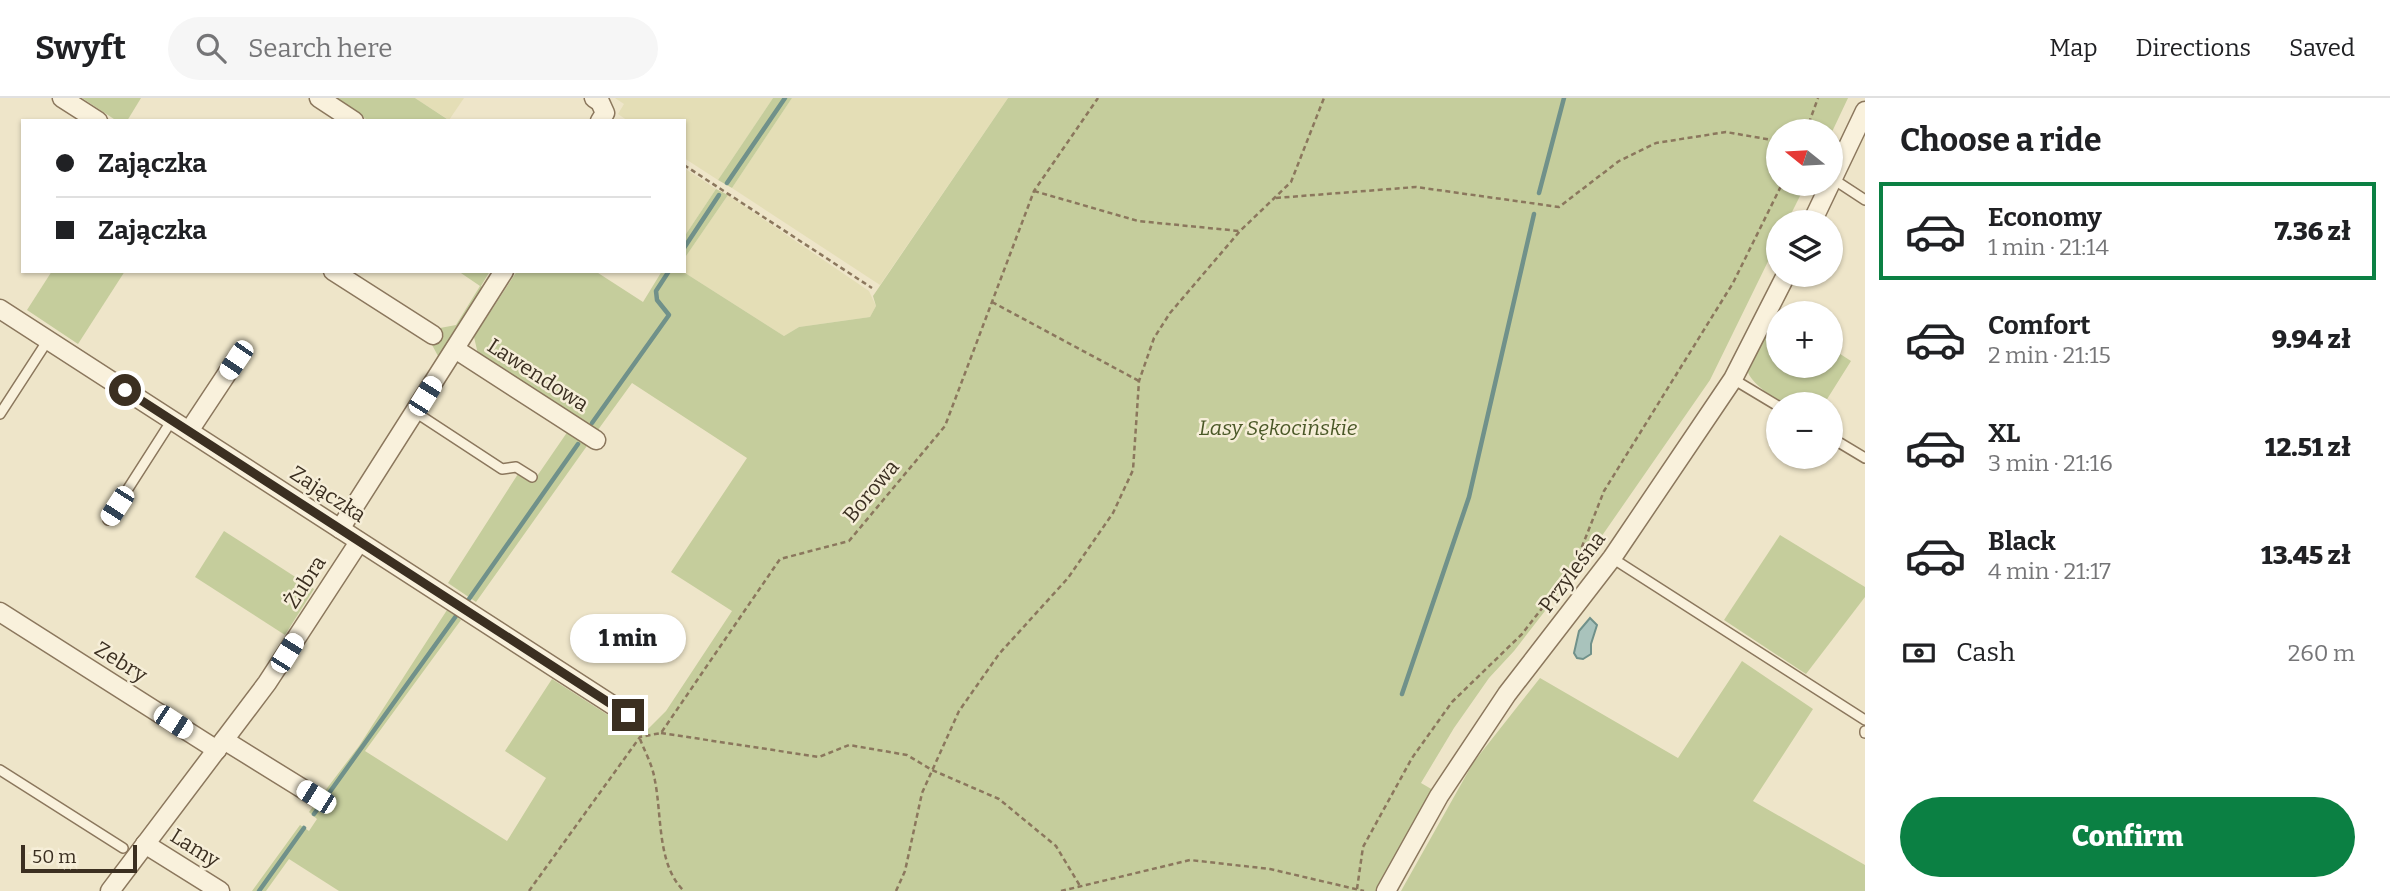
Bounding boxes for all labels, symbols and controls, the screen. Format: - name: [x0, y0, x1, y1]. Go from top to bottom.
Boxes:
- search box: [168, 17, 658, 80]
- text: Swyft: [35, 28, 126, 68]
- icon: search: [192, 29, 230, 67]
- text: Search here: [248, 33, 392, 64]
- text: Map: [2049, 34, 2098, 62]
- text: Directions: [2136, 34, 2251, 62]
- text: Saved: [2289, 34, 2355, 62]
- north arrow: [1766, 119, 1843, 196]
- map controls: [1766, 119, 1843, 469]
- text: Choose a ride: [1900, 121, 2101, 159]
- text: Zajączka: [98, 148, 207, 179]
- icon: car: [1904, 200, 1967, 263]
- text: Economy: [1988, 202, 2102, 233]
- button: layers: [1766, 210, 1843, 287]
- text: Zajączka: [98, 215, 207, 246]
- text: 7.36 zł: [2275, 216, 2351, 247]
- text: 1 min · 21:14: [1988, 233, 2109, 261]
- button: +: [1766, 301, 1843, 378]
- icon: car: [1904, 308, 1967, 371]
- text: Comfort: [1988, 310, 2091, 341]
- text: 9.94 zł: [2272, 324, 2351, 355]
- street label: Lawendowa: [482, 333, 594, 418]
- car: [216, 337, 257, 383]
- text: 2 min · 21:15: [1988, 341, 2111, 369]
- car: [405, 373, 446, 419]
- route start: [109, 374, 141, 406]
- button: −: [1766, 392, 1843, 469]
- park label: Lasy Sękocińskie: [1199, 415, 1358, 441]
- icon: car: [1904, 416, 1967, 479]
- text: XL: [1988, 418, 2020, 449]
- text: 12.51 zł: [2265, 432, 2351, 463]
- text: 3 min · 21:16: [1988, 449, 2113, 477]
- street label: Borowa: [837, 454, 905, 528]
- street label: Zajączka: [285, 460, 371, 528]
- car: [97, 483, 138, 529]
- icon: car: [1904, 524, 1967, 587]
- street label: Przyleśna: [1533, 526, 1611, 618]
- text: Black: [1988, 526, 2056, 557]
- text: 13.45 zł: [2261, 540, 2351, 571]
- street label: Żubra: [278, 550, 332, 613]
- text: 4 min · 21:17: [1988, 557, 2111, 585]
- callout: 1 min: [570, 614, 686, 662]
- text: 1 min: [599, 624, 657, 652]
- car: [267, 630, 308, 676]
- icon: cash: [1900, 634, 1938, 672]
- street label: Zebry: [90, 636, 153, 689]
- text: Cash: [1956, 637, 2015, 668]
- text: 260 m: [2288, 639, 2355, 667]
- route end: [612, 699, 644, 731]
- car: [150, 702, 197, 742]
- car: [293, 777, 340, 817]
- button: Confirm: [1900, 797, 2355, 877]
- street label: Lamy: [165, 823, 225, 874]
- scale bar: [21, 842, 136, 874]
- text: 50 m: [32, 845, 76, 868]

